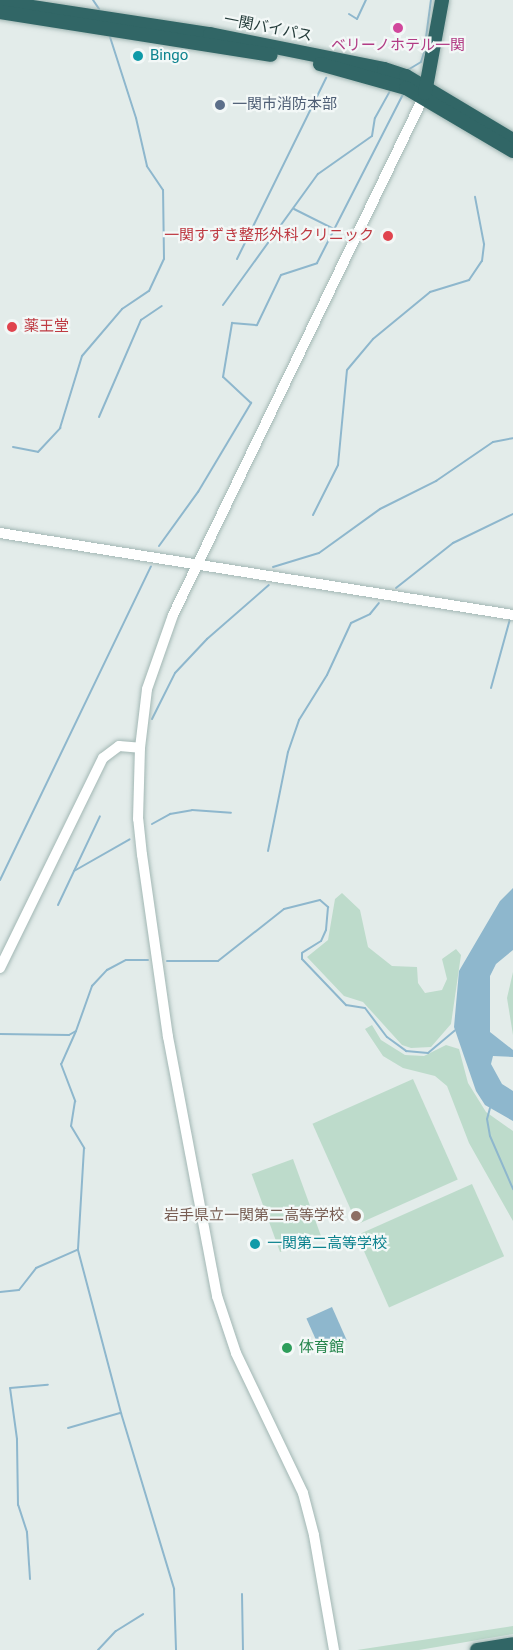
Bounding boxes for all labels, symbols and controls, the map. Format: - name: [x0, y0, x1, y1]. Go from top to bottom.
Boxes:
- street label: 一関バイパス: [222, 11, 314, 45]
- marker: ベリーノホテル一関: [391, 21, 405, 35]
- place label: ベリーノホテル一関: [331, 37, 465, 55]
- place label: Bingo: [150, 47, 188, 65]
- marker: Bingo: [131, 49, 145, 63]
- place label: 一関市消防本部: [232, 96, 337, 114]
- marker: 一関市消防本部: [213, 98, 227, 112]
- place label: 一関すずき整形外科クリニック: [164, 227, 374, 245]
- marker: 一関すずき整形外科クリニック: [379, 227, 397, 245]
- place label: 薬王堂: [24, 318, 69, 336]
- marker: 薬王堂: [5, 320, 19, 334]
- place label: 岩手県立一関第二高等学校: [164, 1207, 344, 1225]
- marker: 岩手県立一関第二高等学校: [349, 1209, 363, 1223]
- place label: 一関第二高等学校: [267, 1235, 387, 1253]
- marker: 一関第二高等学校: [248, 1237, 262, 1251]
- place label: 体育館: [299, 1339, 344, 1357]
- marker: 体育館: [280, 1341, 294, 1355]

